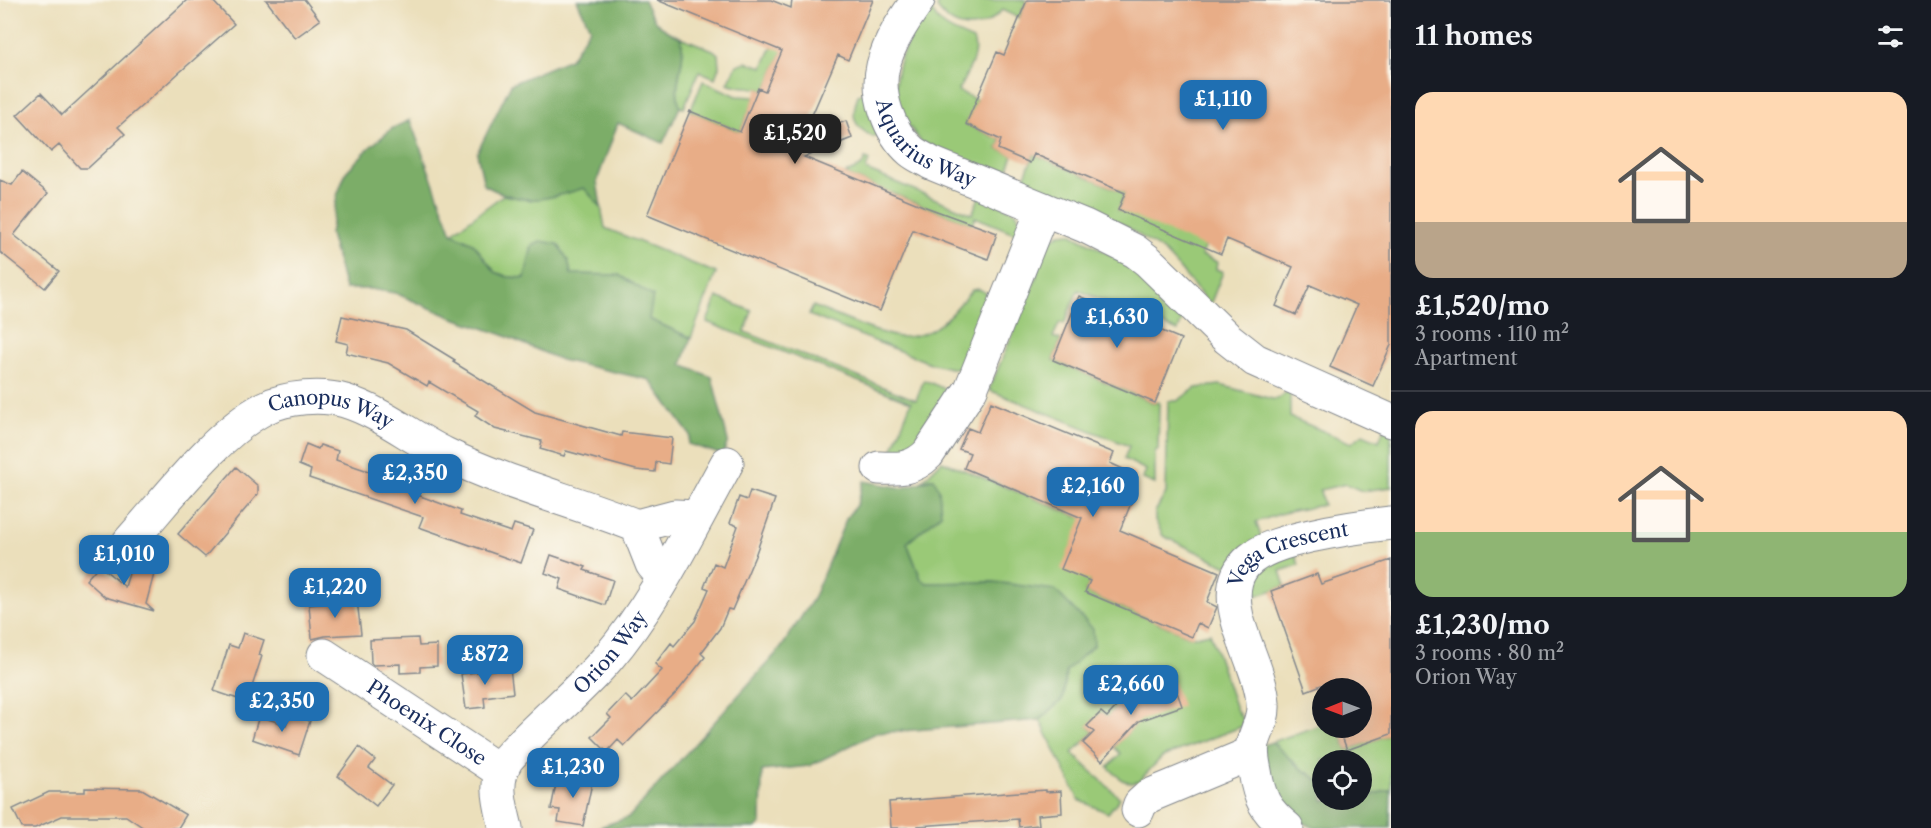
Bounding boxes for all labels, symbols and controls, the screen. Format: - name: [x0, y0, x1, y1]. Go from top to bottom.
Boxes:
- text: 11 homes: [1415, 20, 1533, 52]
- icon: filters: [1874, 20, 1907, 53]
- pin: £1,110: [1174, 80, 1272, 131]
- text: £1,110: [1194, 87, 1252, 111]
- street label: Aquarius Way: [871, 95, 980, 192]
- pin: £1,520: [746, 114, 844, 165]
- text: £1,520: [763, 121, 827, 145]
- icon: home: [1607, 131, 1715, 239]
- text: £1,520/mo: [1415, 290, 1549, 322]
- pin: £1,630: [1068, 298, 1166, 349]
- text: £1,630: [1085, 305, 1149, 329]
- text: 3 rooms · 110 m²: [1415, 322, 1569, 346]
- text: Apartment: [1415, 346, 1518, 370]
- street label: Canopus Way: [265, 385, 399, 434]
- icon: home: [1607, 450, 1715, 558]
- pin: £2,350: [366, 454, 464, 505]
- text: £2,350: [382, 461, 448, 485]
- pin: £2,160: [1044, 467, 1142, 518]
- text: £2,160: [1061, 474, 1125, 498]
- street label: Vega Crescent: [1223, 517, 1350, 590]
- pin: £1,010: [75, 535, 173, 586]
- text: £1,010: [93, 542, 155, 566]
- pin: £1,220: [286, 568, 384, 619]
- text: £1,220: [303, 575, 367, 599]
- street label: Orion Way: [568, 605, 652, 699]
- text: £1,230/mo: [1415, 609, 1550, 641]
- pin: £872: [449, 635, 521, 686]
- text: 3 rooms · 80 m²: [1415, 641, 1564, 665]
- text: £872: [461, 642, 509, 666]
- pin: £2,660: [1082, 665, 1180, 716]
- text: Orion Way: [1415, 665, 1517, 689]
- text: £2,660: [1097, 672, 1165, 696]
- street label: Phoenix Close: [362, 675, 491, 771]
- north arrow: [1312, 678, 1372, 738]
- map controls: [1312, 678, 1372, 810]
- pin: £2,350: [233, 682, 331, 733]
- text: £2,350: [249, 689, 315, 713]
- pin: £1,230: [524, 748, 622, 799]
- button: locate: [1312, 750, 1372, 810]
- text: £1,230: [541, 755, 605, 779]

